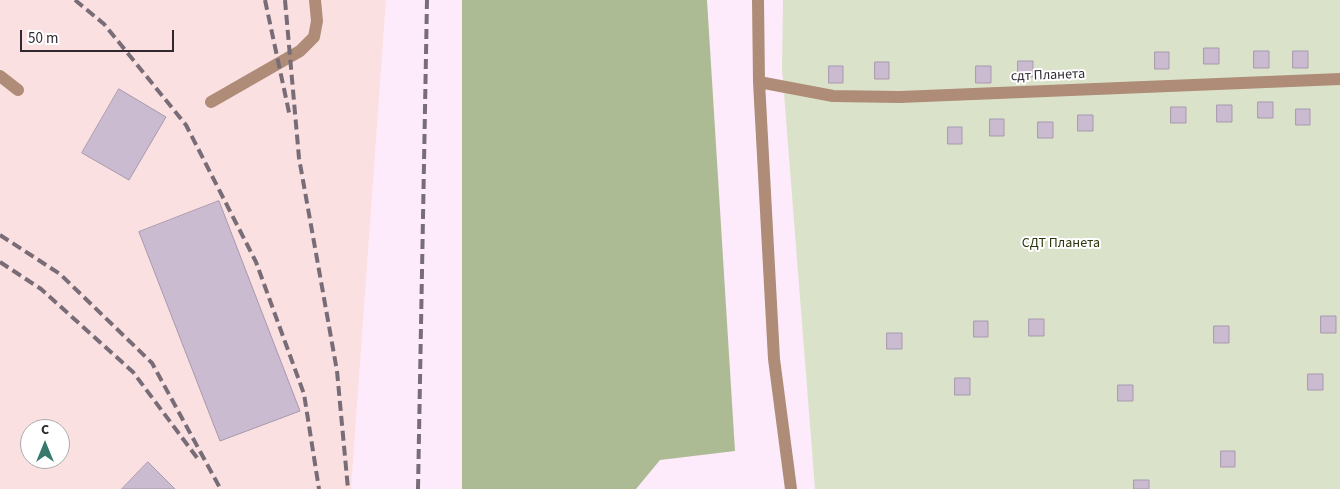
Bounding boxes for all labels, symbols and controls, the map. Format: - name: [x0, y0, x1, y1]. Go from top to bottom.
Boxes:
- scale bar: [22, 20, 176, 52]
- text: 50 m: [28, 28, 58, 49]
- street label: сдт Планета: [1011, 66, 1085, 86]
- park label: СДТ Планета: [1022, 236, 1100, 252]
- north arrow: [20, 419, 70, 469]
- text: С: [41, 420, 49, 440]

